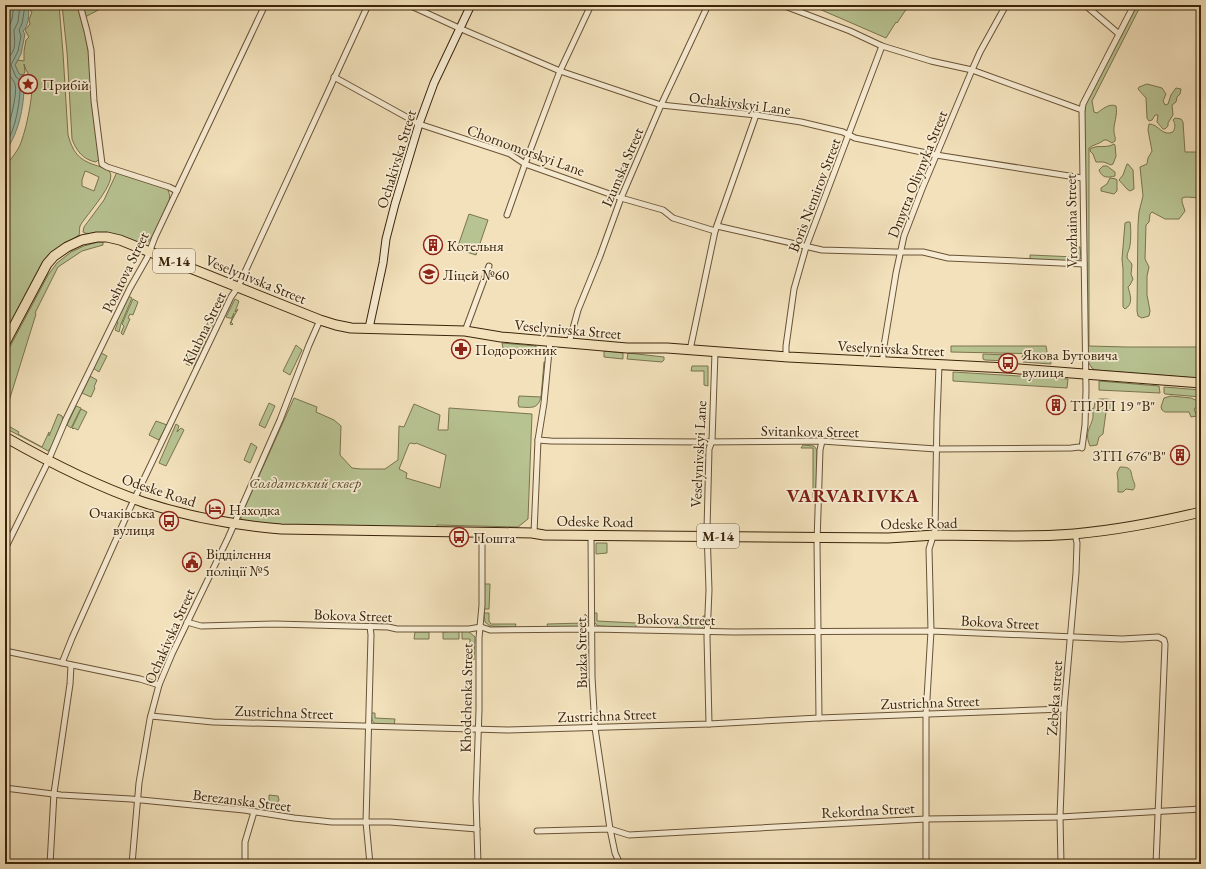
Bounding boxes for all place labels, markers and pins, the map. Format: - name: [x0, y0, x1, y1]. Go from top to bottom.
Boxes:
- place icon: Прибій: [17, 73, 39, 95]
- place label: Прибій: [42, 75, 89, 94]
- building icon: Котельня: [422, 234, 444, 256]
- place label: Котельня: [447, 236, 504, 255]
- school or university icon: Ліцей №60: [418, 263, 440, 285]
- place label: Ліцей №60: [443, 265, 509, 284]
- pharmacy icon: Подорожник: [450, 338, 472, 360]
- place label: Подорожник: [475, 340, 557, 359]
- place label: Якова Бутовича вулиця: [1021, 345, 1118, 381]
- bus stop icon: Якова Бутовича вулиця: [997, 352, 1019, 374]
- building icon: ТП РП 19 "В": [1045, 394, 1067, 416]
- place label: ТП РП 19 "В": [1070, 396, 1155, 415]
- building icon: ЗТП 676"В": [1169, 444, 1191, 466]
- place label: ЗТП 676"В": [1093, 446, 1166, 465]
- hotel icon: Находка: [204, 498, 226, 520]
- place label: Находка: [229, 500, 280, 519]
- place label: Очаківська вулиця: [89, 503, 155, 539]
- bus stop icon: Очаківська вулиця: [158, 510, 180, 532]
- bus stop icon: Пошта: [448, 526, 470, 548]
- place label: Пошта: [473, 528, 515, 547]
- place label: Відділення поліції №5: [206, 544, 272, 580]
- public building icon: Відділення поліції №5: [181, 551, 203, 573]

